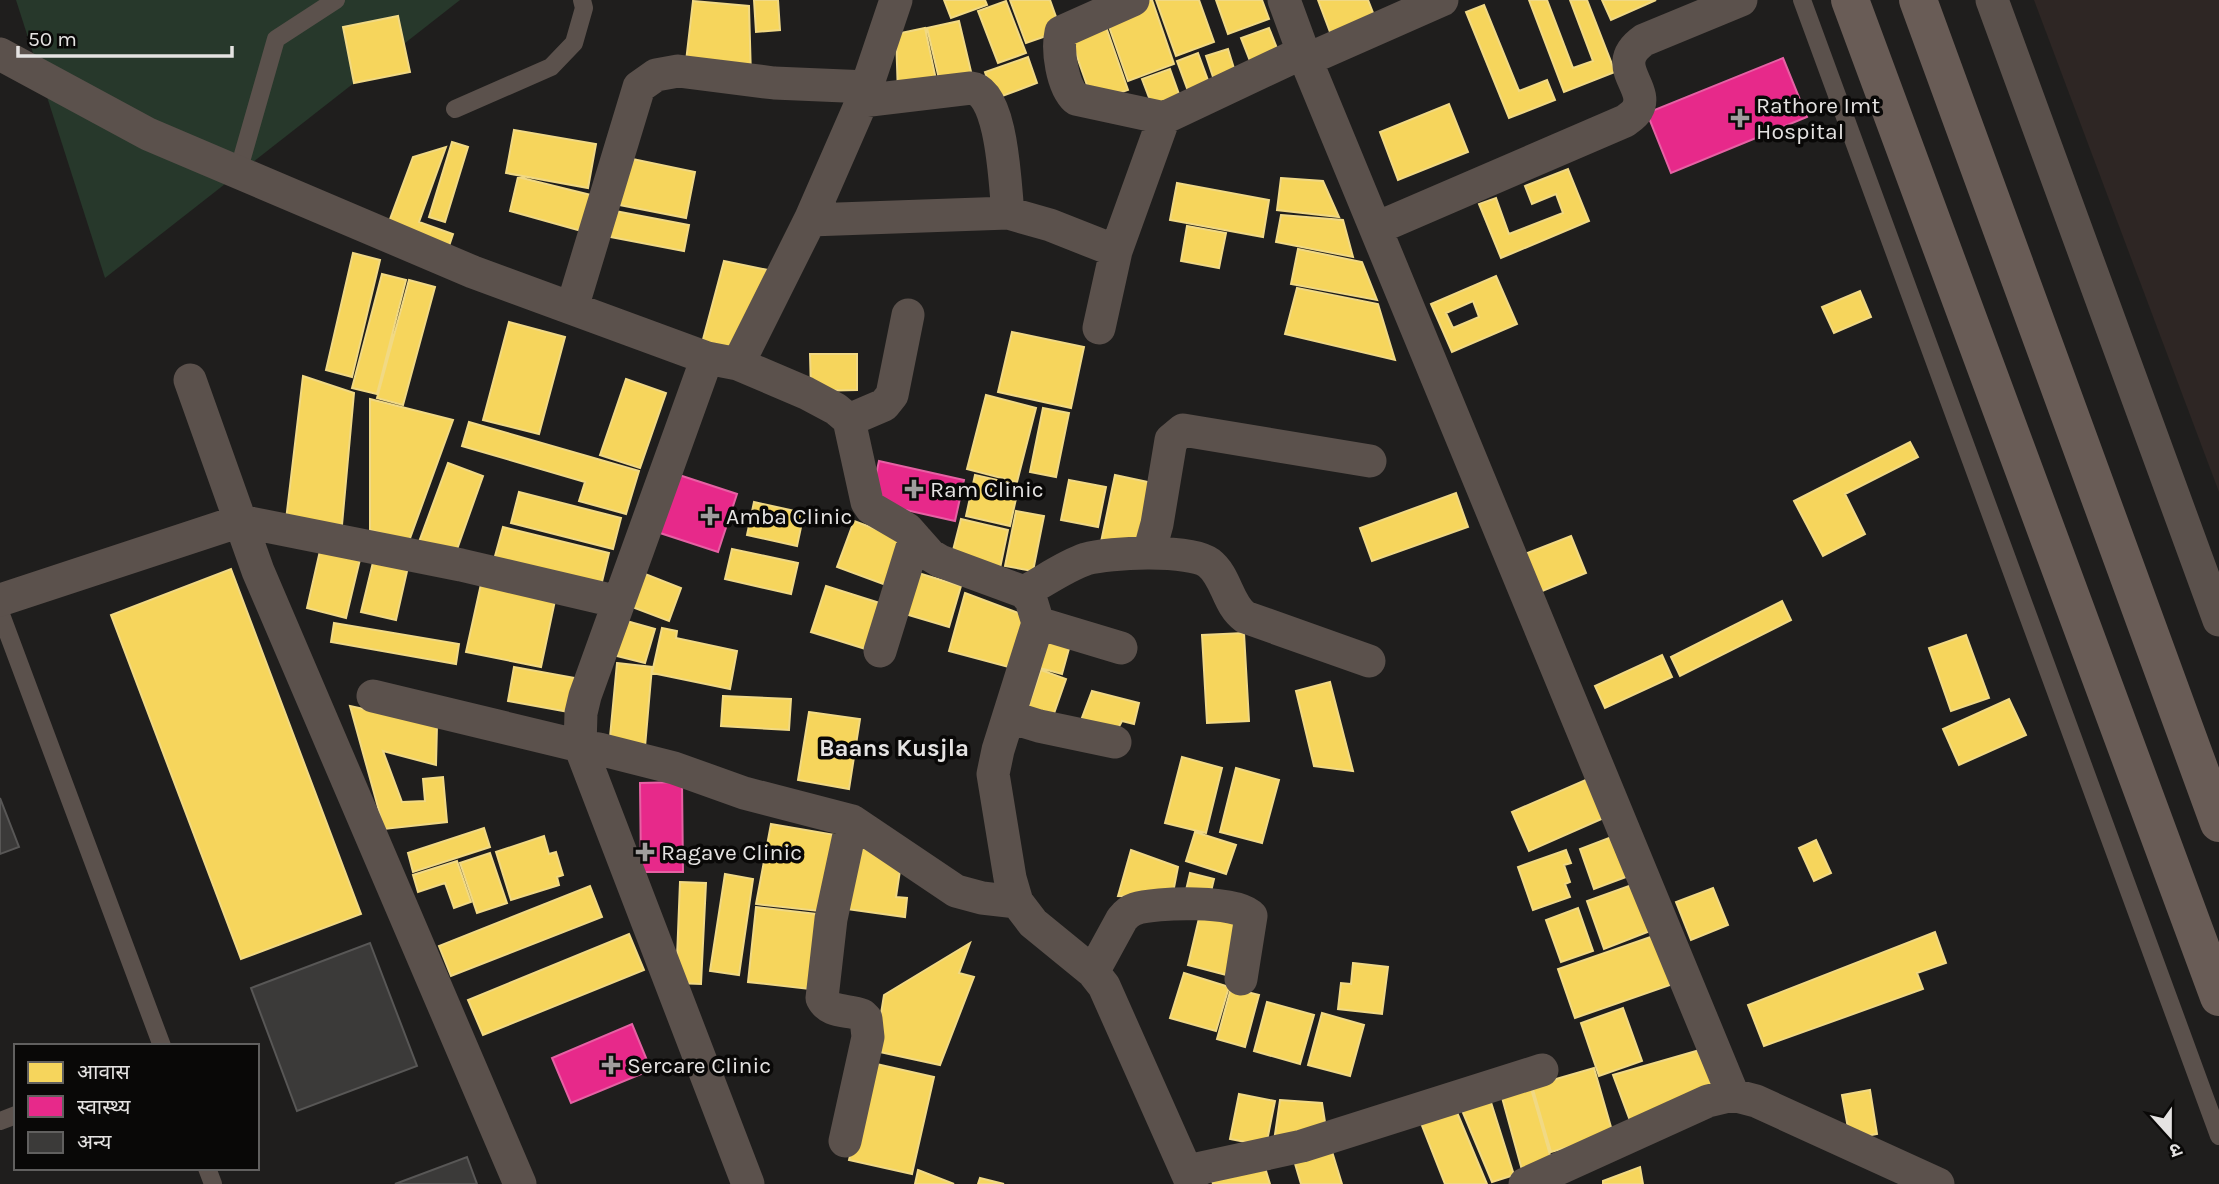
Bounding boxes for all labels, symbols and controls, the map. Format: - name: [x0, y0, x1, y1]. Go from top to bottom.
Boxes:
- scale bar: [18, 14, 231, 58]
- text: 50 m: [28, 27, 77, 51]
- place label: Rathore Imt Hospital: [1756, 92, 1880, 145]
- marker: Rathore Imt Hospital: [1730, 108, 1750, 128]
- place label: Ram Clinic: [930, 476, 1044, 503]
- marker: Ram Clinic: [904, 479, 924, 499]
- place label: Amba Clinic: [726, 503, 852, 530]
- marker: Amba Clinic: [700, 506, 720, 526]
- district label: Baans Kusjla: [819, 734, 969, 762]
- place label: Ragave Clinic: [661, 839, 802, 866]
- marker: Ragave Clinic: [635, 842, 655, 862]
- legend: [14, 1044, 259, 1170]
- place label: Sercare Clinic: [627, 1052, 771, 1079]
- marker: Sercare Clinic: [601, 1055, 621, 1075]
- text: आवास: [77, 1060, 131, 1084]
- text: स्वास्थ्य: [77, 1095, 131, 1119]
- north arrow: [2135, 1100, 2205, 1170]
- text: अन्य: [77, 1130, 112, 1154]
- text: उ: [2166, 1138, 2185, 1163]

